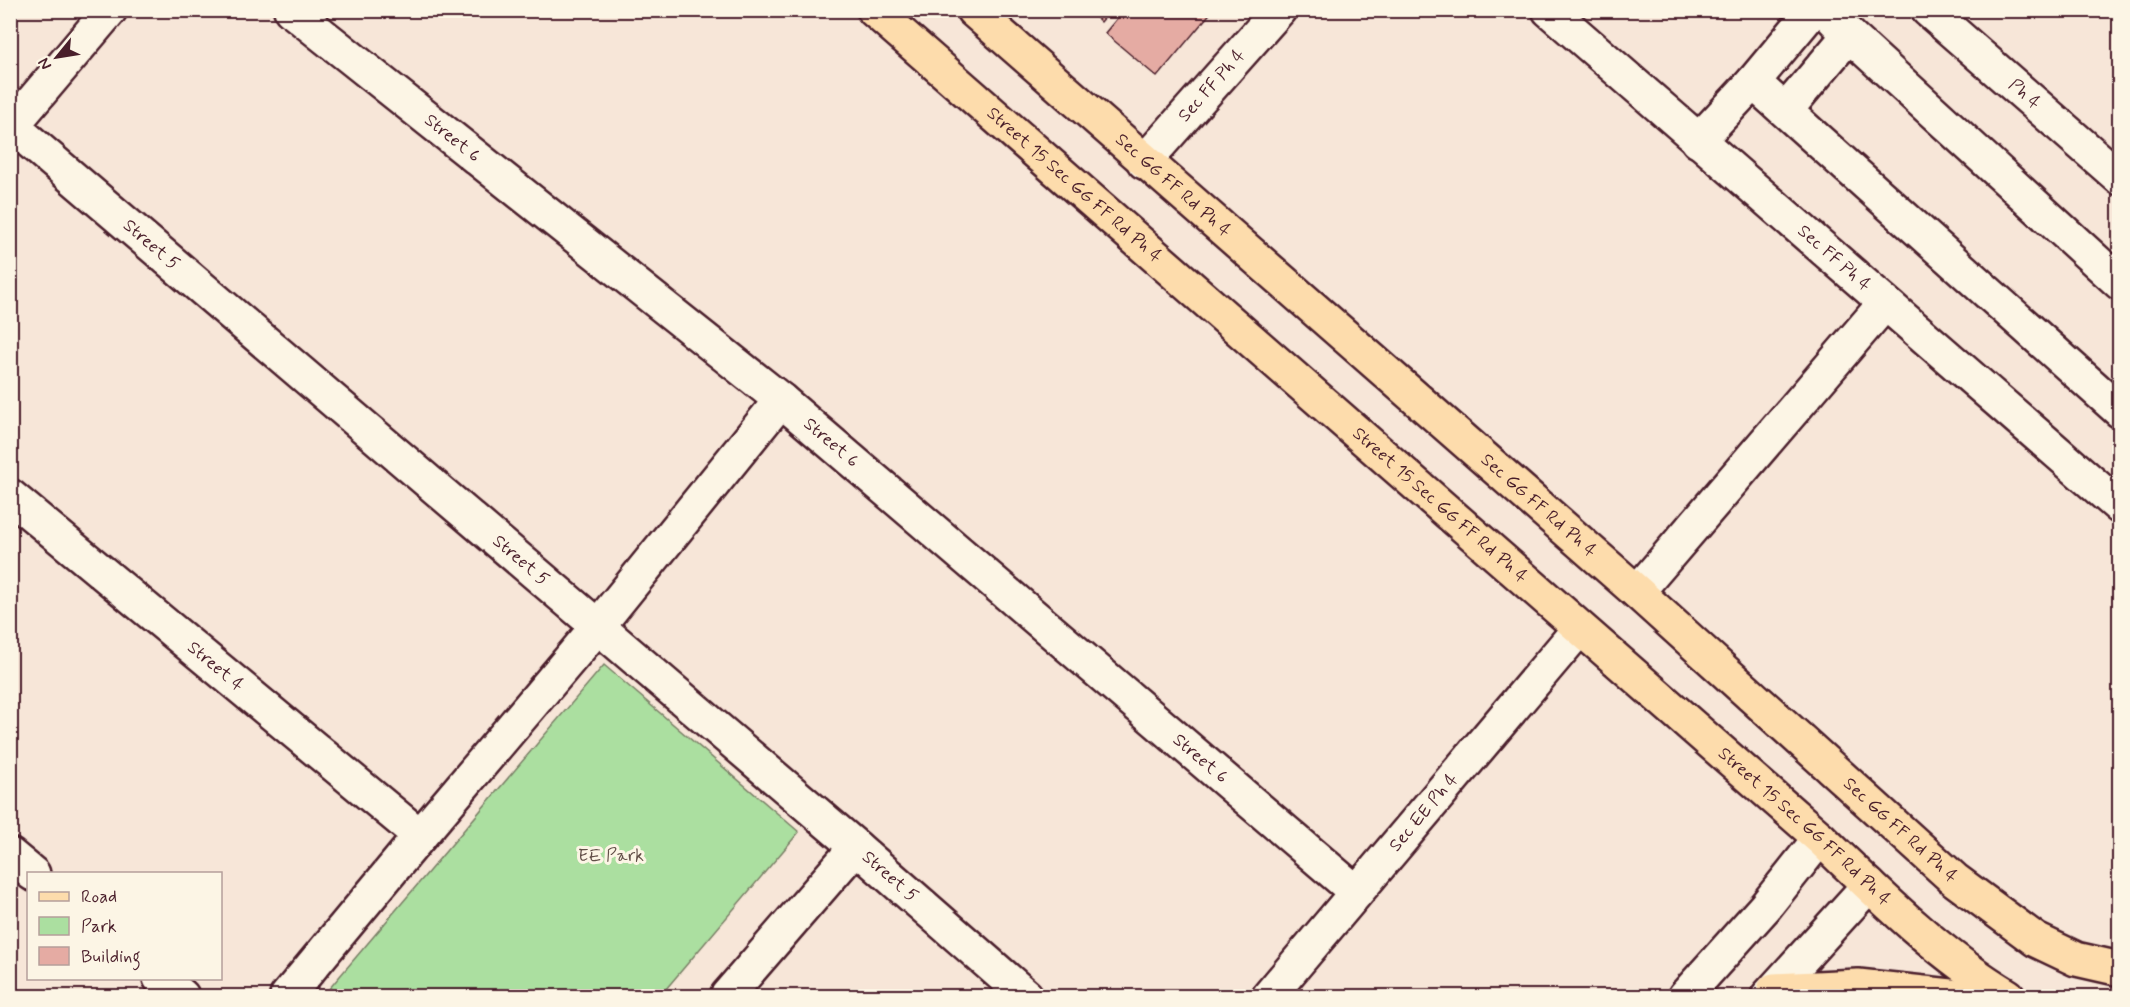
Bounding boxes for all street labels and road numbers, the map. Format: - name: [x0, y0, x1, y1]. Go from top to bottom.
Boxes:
- street label: Sec FF Ph 4: [1173, 44, 1251, 127]
- street label: Ph 4: [2003, 74, 2046, 115]
- street label: Street 15 Sec GG FF Rd Ph 4: [981, 102, 1167, 269]
- street label: Street 6: [419, 108, 485, 168]
- street label: Sec GG FF Rd Ph 4: [1110, 128, 1236, 243]
- street label: Street 5: [118, 214, 185, 276]
- street label: Sec FF Ph 4: [1792, 220, 1876, 297]
- street label: Street 6: [798, 412, 864, 473]
- street label: Street 15 Sec GG FF Rd Ph 4: [1347, 422, 1533, 589]
- street label: Sec GG FF Rd Ph 4: [1475, 448, 1602, 563]
- street label: Street 5: [487, 530, 554, 592]
- street label: Street 4: [182, 636, 249, 697]
- street label: Street 6: [1167, 728, 1233, 789]
- street label: Street 15 Sec GG FF Rd Ph 4: [1713, 742, 1896, 911]
- street label: Sec EE Ph 4: [1384, 768, 1464, 857]
- street label: Sec GG FF Rd Ph 4: [1838, 772, 1963, 888]
- street label: Street 5: [857, 845, 923, 908]

